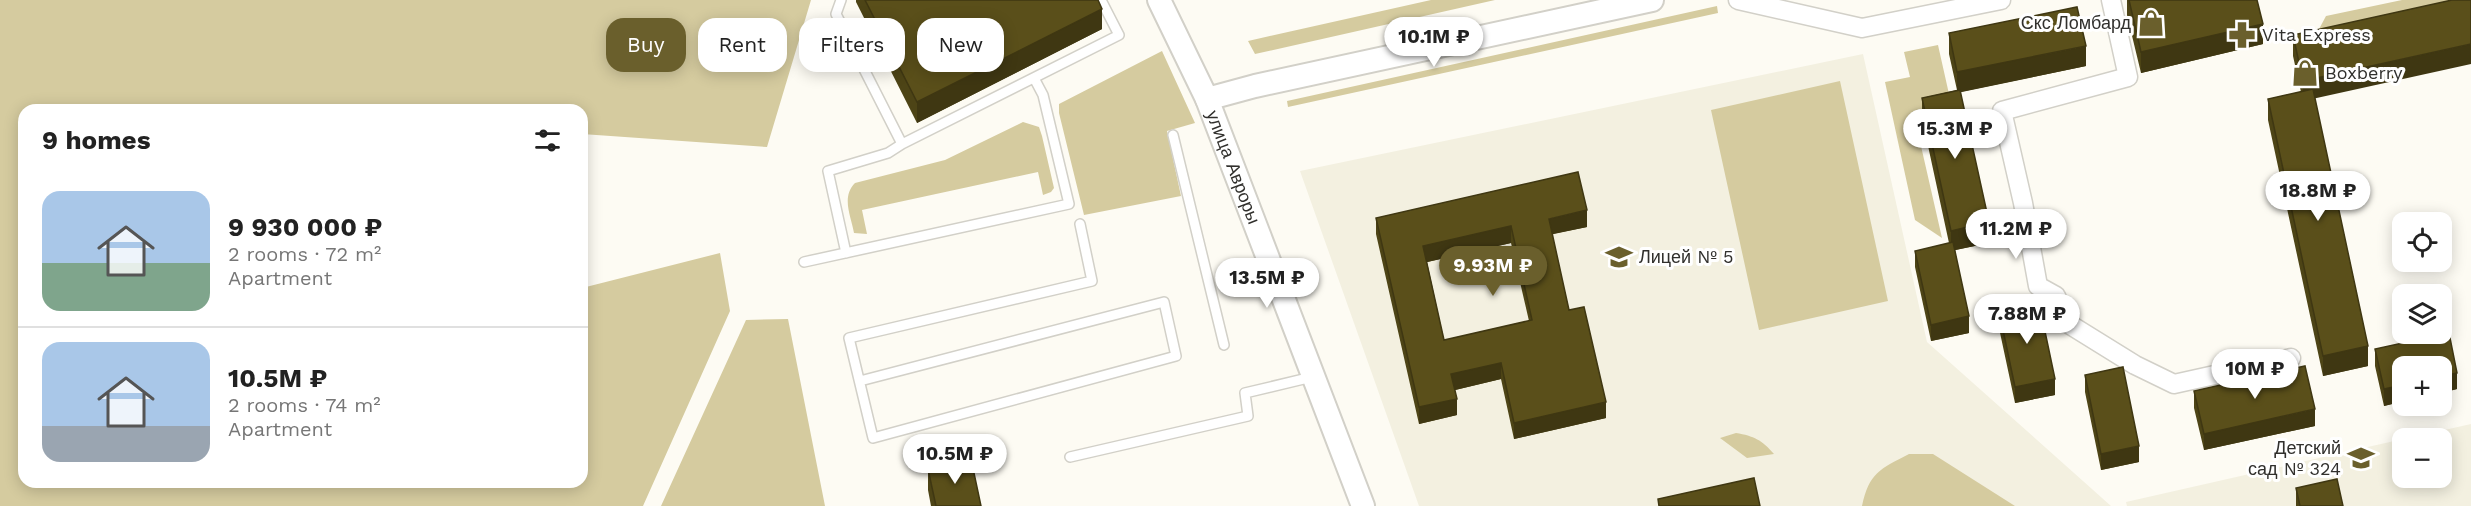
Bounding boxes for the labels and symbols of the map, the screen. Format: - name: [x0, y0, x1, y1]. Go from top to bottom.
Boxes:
- shop icon: Скс Ломбард: [2136, 8, 2166, 38]
- place label: Скс Ломбард: [2021, 12, 2131, 33]
- pin: 10.1M ₽: [1379, 17, 1489, 68]
- pharmacy icon: Vita Express: [2227, 20, 2257, 50]
- place label: Vita Express: [2262, 24, 2371, 45]
- shop icon: Boxberry: [2290, 58, 2320, 88]
- place label: Boxberry: [2325, 62, 2403, 83]
- street label: улица Авроры: [1202, 107, 1265, 227]
- pin: 15.3M ₽: [1900, 109, 2010, 160]
- pin: 18.8M ₽: [2263, 171, 2373, 222]
- pin: 11.2M ₽: [1961, 209, 2071, 260]
- school or university icon: Лицей № 5: [1604, 242, 1634, 272]
- pin: 9.93M ₽: [1438, 246, 1548, 297]
- place label: Лицей № 5: [1639, 246, 1733, 267]
- pin: 13.5M ₽: [1212, 258, 1322, 309]
- pin: 7.88M ₽: [1972, 294, 2082, 345]
- pin: 10M ₽: [2213, 349, 2297, 400]
- pin: 10.5M ₽: [900, 434, 1010, 485]
- place label: Детский сад № 324: [2248, 437, 2341, 479]
- school or university icon: Детский сад № 324: [2346, 443, 2376, 473]

